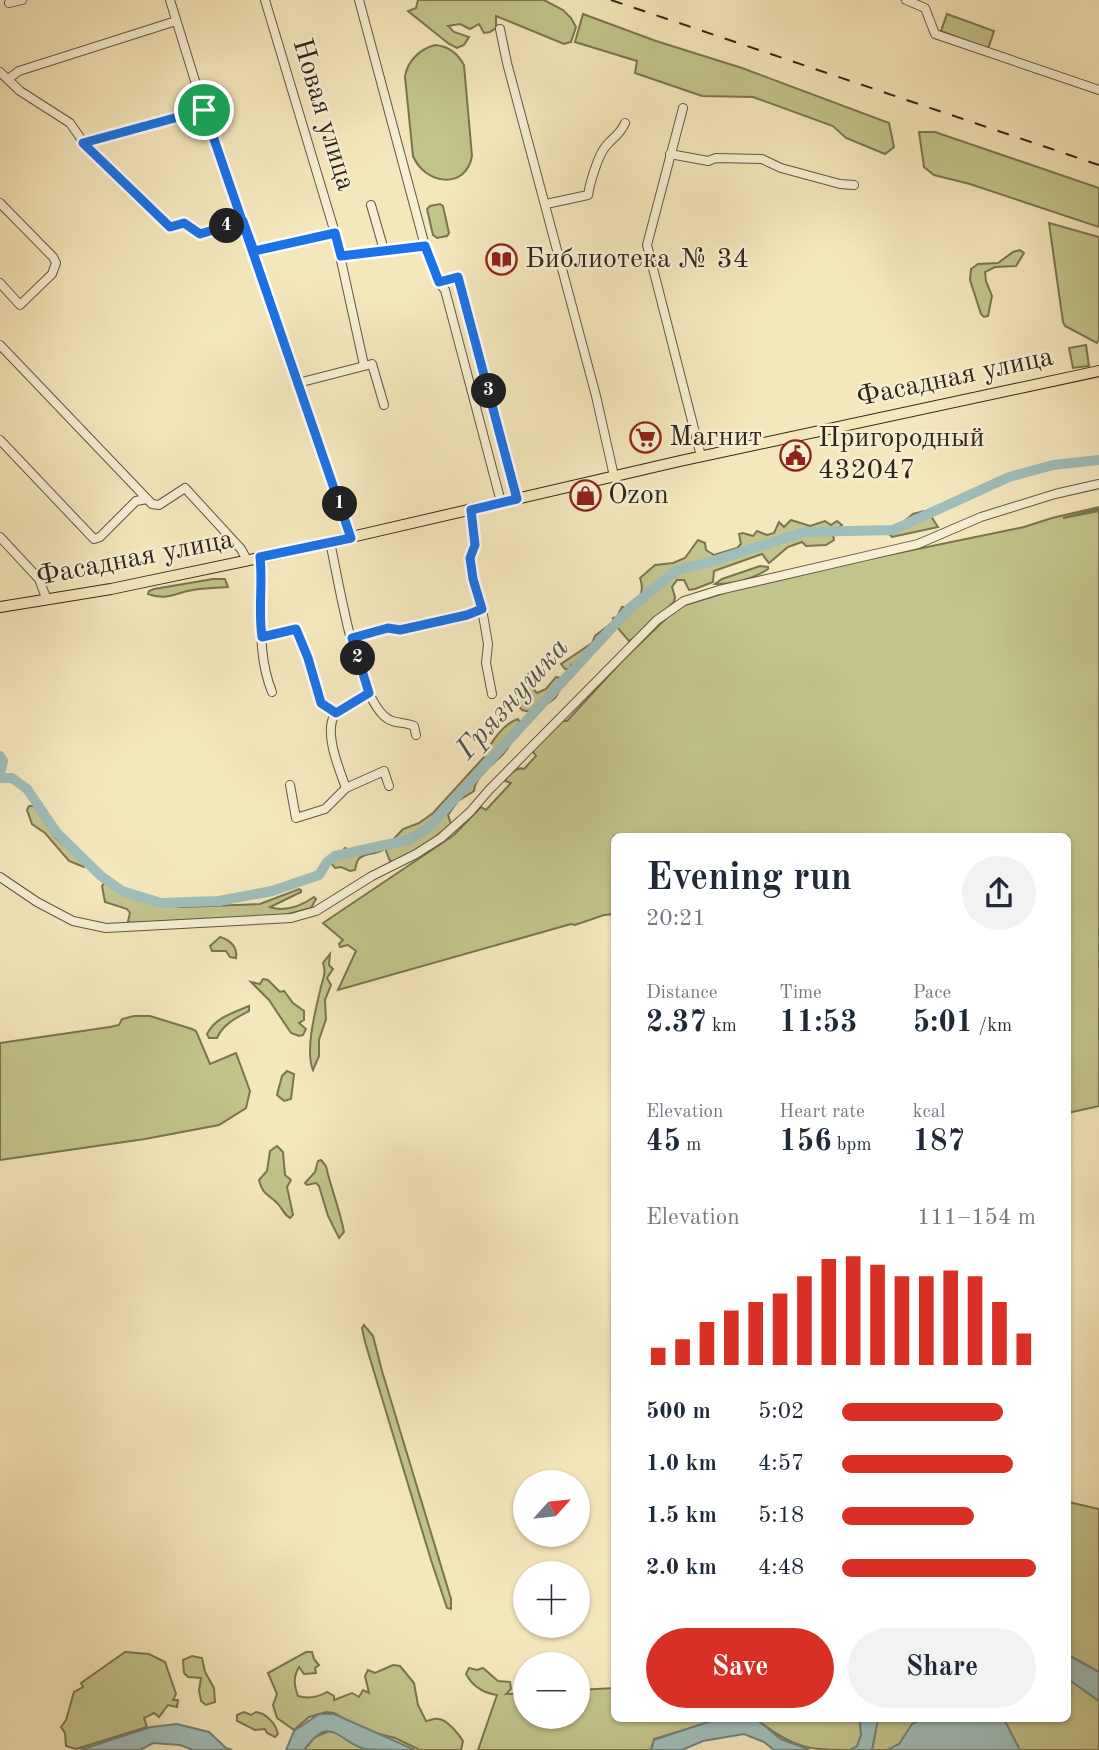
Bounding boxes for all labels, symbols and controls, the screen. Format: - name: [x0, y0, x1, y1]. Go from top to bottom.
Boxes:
- street label: Новая улица: [287, 36, 359, 194]
- pin: [174, 80, 234, 140]
- icon: arrive: [185, 91, 223, 129]
- pin: 4: [210, 208, 244, 244]
- text: 4: [221, 216, 232, 235]
- library icon: Библиотека № 34: [485, 243, 519, 277]
- place label: Библиотека № 34: [525, 246, 749, 274]
- street label: Фасадная улица: [854, 343, 1056, 413]
- pin: 3: [472, 374, 506, 408]
- text: 3: [483, 381, 494, 400]
- supermarket icon: Магнит: [629, 421, 663, 455]
- place label: Магнит: [669, 424, 762, 452]
- place label: Пригородный 432047: [818, 425, 985, 485]
- public building icon: Пригородный 432047: [778, 438, 812, 472]
- shop icon: Ozon: [568, 479, 602, 513]
- place label: Ozon: [608, 482, 669, 510]
- pin: 1: [322, 486, 358, 522]
- text: 1: [334, 494, 345, 513]
- street label: Фасадная улица: [34, 526, 236, 592]
- water label: Грязнушка: [450, 633, 575, 766]
- pin: 2: [340, 640, 376, 676]
- text: 2: [352, 648, 363, 667]
- button: share: [962, 856, 1036, 930]
- text: Evening run: [646, 860, 852, 898]
- text: 20:21: [646, 907, 706, 930]
- text: Distance: [646, 984, 718, 1003]
- text: Time: [779, 984, 822, 1003]
- text: Pace: [913, 984, 951, 1003]
- text: 2.37: [646, 1008, 707, 1038]
- text: 11:53: [779, 1008, 857, 1038]
- text: 5:01: [913, 1008, 973, 1038]
- text: km: [707, 1017, 737, 1036]
- text: /km: [973, 1017, 1012, 1036]
- text: Elevation: [646, 1103, 723, 1122]
- text: Heart rate: [779, 1103, 865, 1122]
- text: kcal: [913, 1103, 945, 1122]
- text: 45: [646, 1127, 681, 1157]
- text: 156: [779, 1127, 832, 1157]
- text: 187: [913, 1127, 965, 1157]
- text: m: [681, 1136, 701, 1155]
- text: bpm: [832, 1136, 872, 1155]
- text: Elevation: [646, 1206, 740, 1229]
- text: 111–154 m: [917, 1206, 1036, 1229]
- text: 500 m: [646, 1400, 711, 1423]
- text: 5:02: [758, 1400, 804, 1423]
- text: 1.0 km: [646, 1452, 717, 1475]
- text: 4:57: [758, 1452, 804, 1475]
- north arrow: [513, 1470, 590, 1547]
- map controls: [513, 1470, 590, 1729]
- text: 1.5 km: [646, 1504, 717, 1527]
- text: 5:18: [758, 1504, 804, 1527]
- text: 2.0 km: [646, 1556, 717, 1579]
- text: 4:48: [758, 1556, 804, 1579]
- button: +: [513, 1561, 590, 1638]
- button: Save: [646, 1628, 834, 1708]
- button: Share: [848, 1628, 1036, 1708]
- button: −: [513, 1652, 590, 1729]

